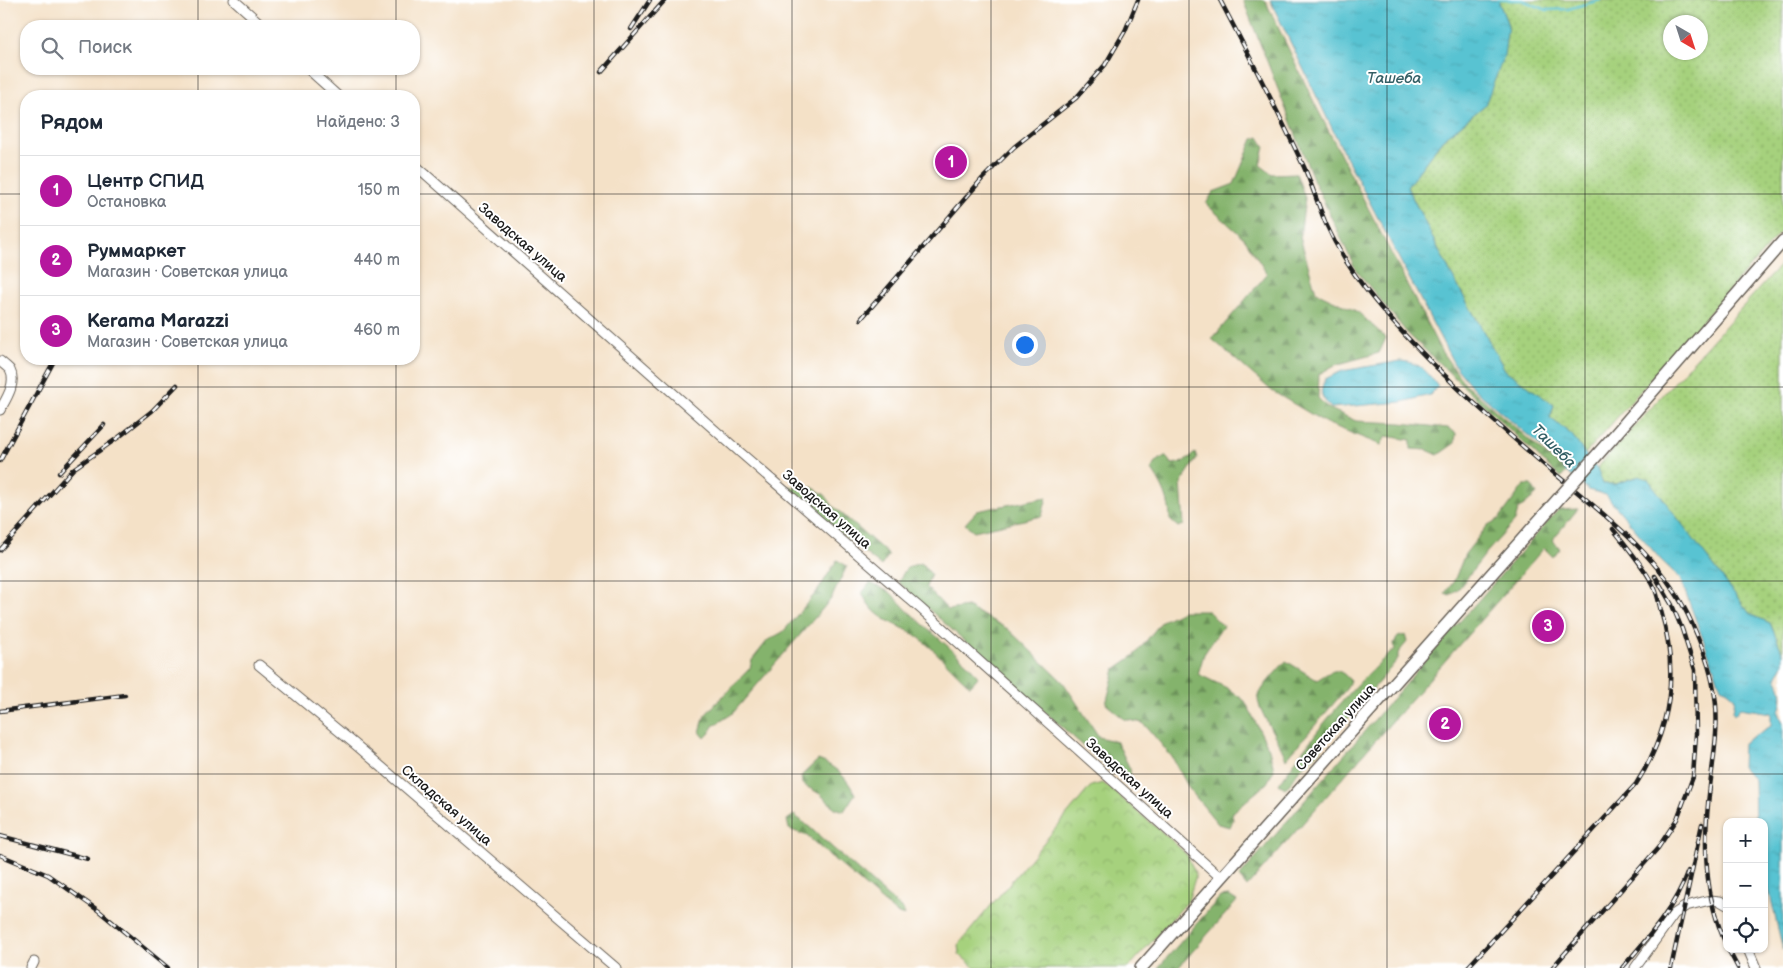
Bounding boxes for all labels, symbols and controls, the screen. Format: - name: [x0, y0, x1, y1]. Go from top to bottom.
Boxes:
- north arrow: [1663, 15, 1708, 60]
- search box: [20, 20, 420, 75]
- icon: search: [38, 34, 66, 62]
- text: Поиск: [78, 36, 132, 59]
- water label: Ташеба: [1367, 69, 1421, 88]
- text: Рядом: [40, 110, 103, 135]
- text: Найдено: 3: [316, 113, 400, 132]
- pin: 1: [935, 143, 967, 181]
- text: Центр СПИД: [87, 170, 204, 193]
- text: 1: [53, 181, 59, 200]
- text: 150 m: [358, 181, 400, 200]
- text: Остановка: [87, 193, 166, 212]
- street label: Заводская улица: [475, 199, 571, 286]
- text: Руммаркет: [87, 240, 186, 263]
- text: 2: [51, 251, 61, 270]
- text: 440 m: [354, 251, 400, 270]
- text: Магазин · Советская улица: [87, 263, 288, 282]
- text: Kerama Marazzi: [87, 310, 229, 333]
- text: 3: [51, 321, 61, 340]
- text: 460 m: [354, 321, 400, 340]
- your location: [1012, 332, 1038, 358]
- text: Магазин · Советская улица: [87, 333, 288, 352]
- water label: Ташеба: [1527, 421, 1580, 472]
- street label: Заводская улица: [779, 466, 875, 553]
- pin: 3: [1532, 607, 1564, 645]
- street label: Советская улица: [1292, 680, 1379, 774]
- pin: 2: [1429, 705, 1461, 743]
- street label: Заводская улица: [1082, 735, 1177, 823]
- street label: Складская улица: [398, 761, 496, 850]
- map controls: [1723, 818, 1768, 953]
- button: +: [1723, 818, 1768, 863]
- button: −: [1723, 863, 1768, 908]
- button: locate: [1723, 908, 1768, 953]

